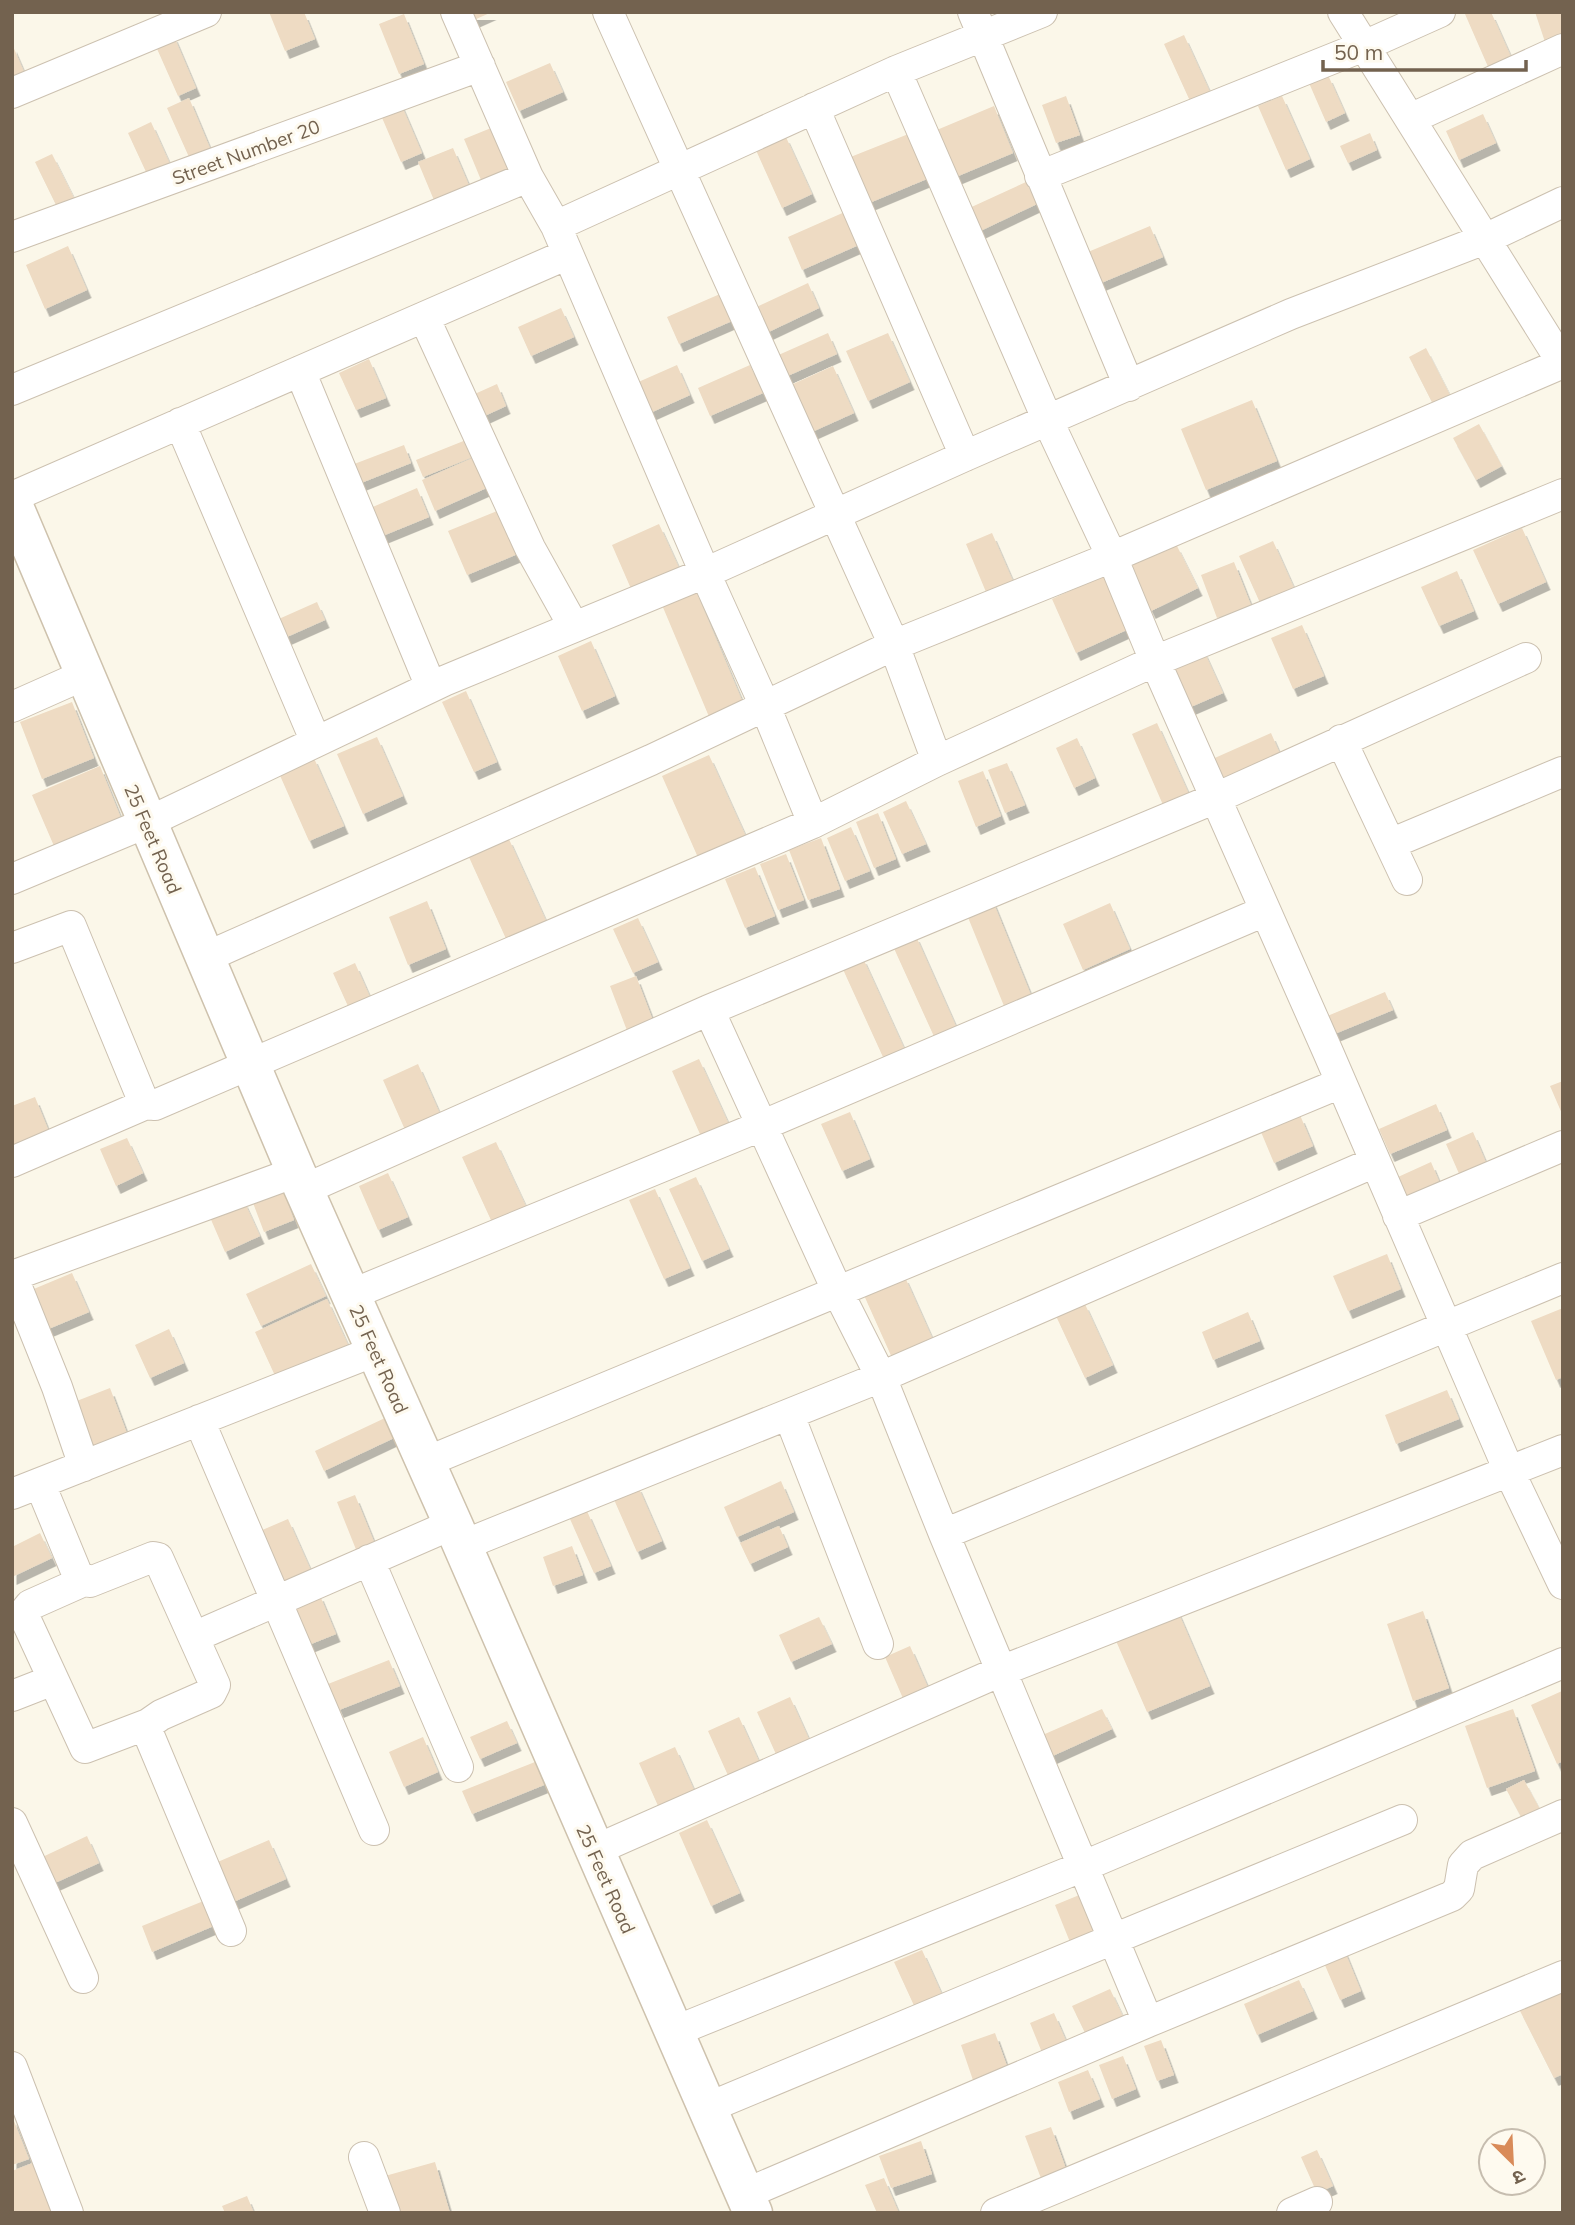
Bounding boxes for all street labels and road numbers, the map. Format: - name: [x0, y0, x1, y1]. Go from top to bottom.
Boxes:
- street label: Street Number 20: [169, 114, 323, 190]
- street label: 25 Feet Road: [119, 780, 187, 898]
- street label: 25 Feet Road: [344, 1301, 414, 1417]
- street label: 25 Feet Road: [571, 1821, 641, 1937]

